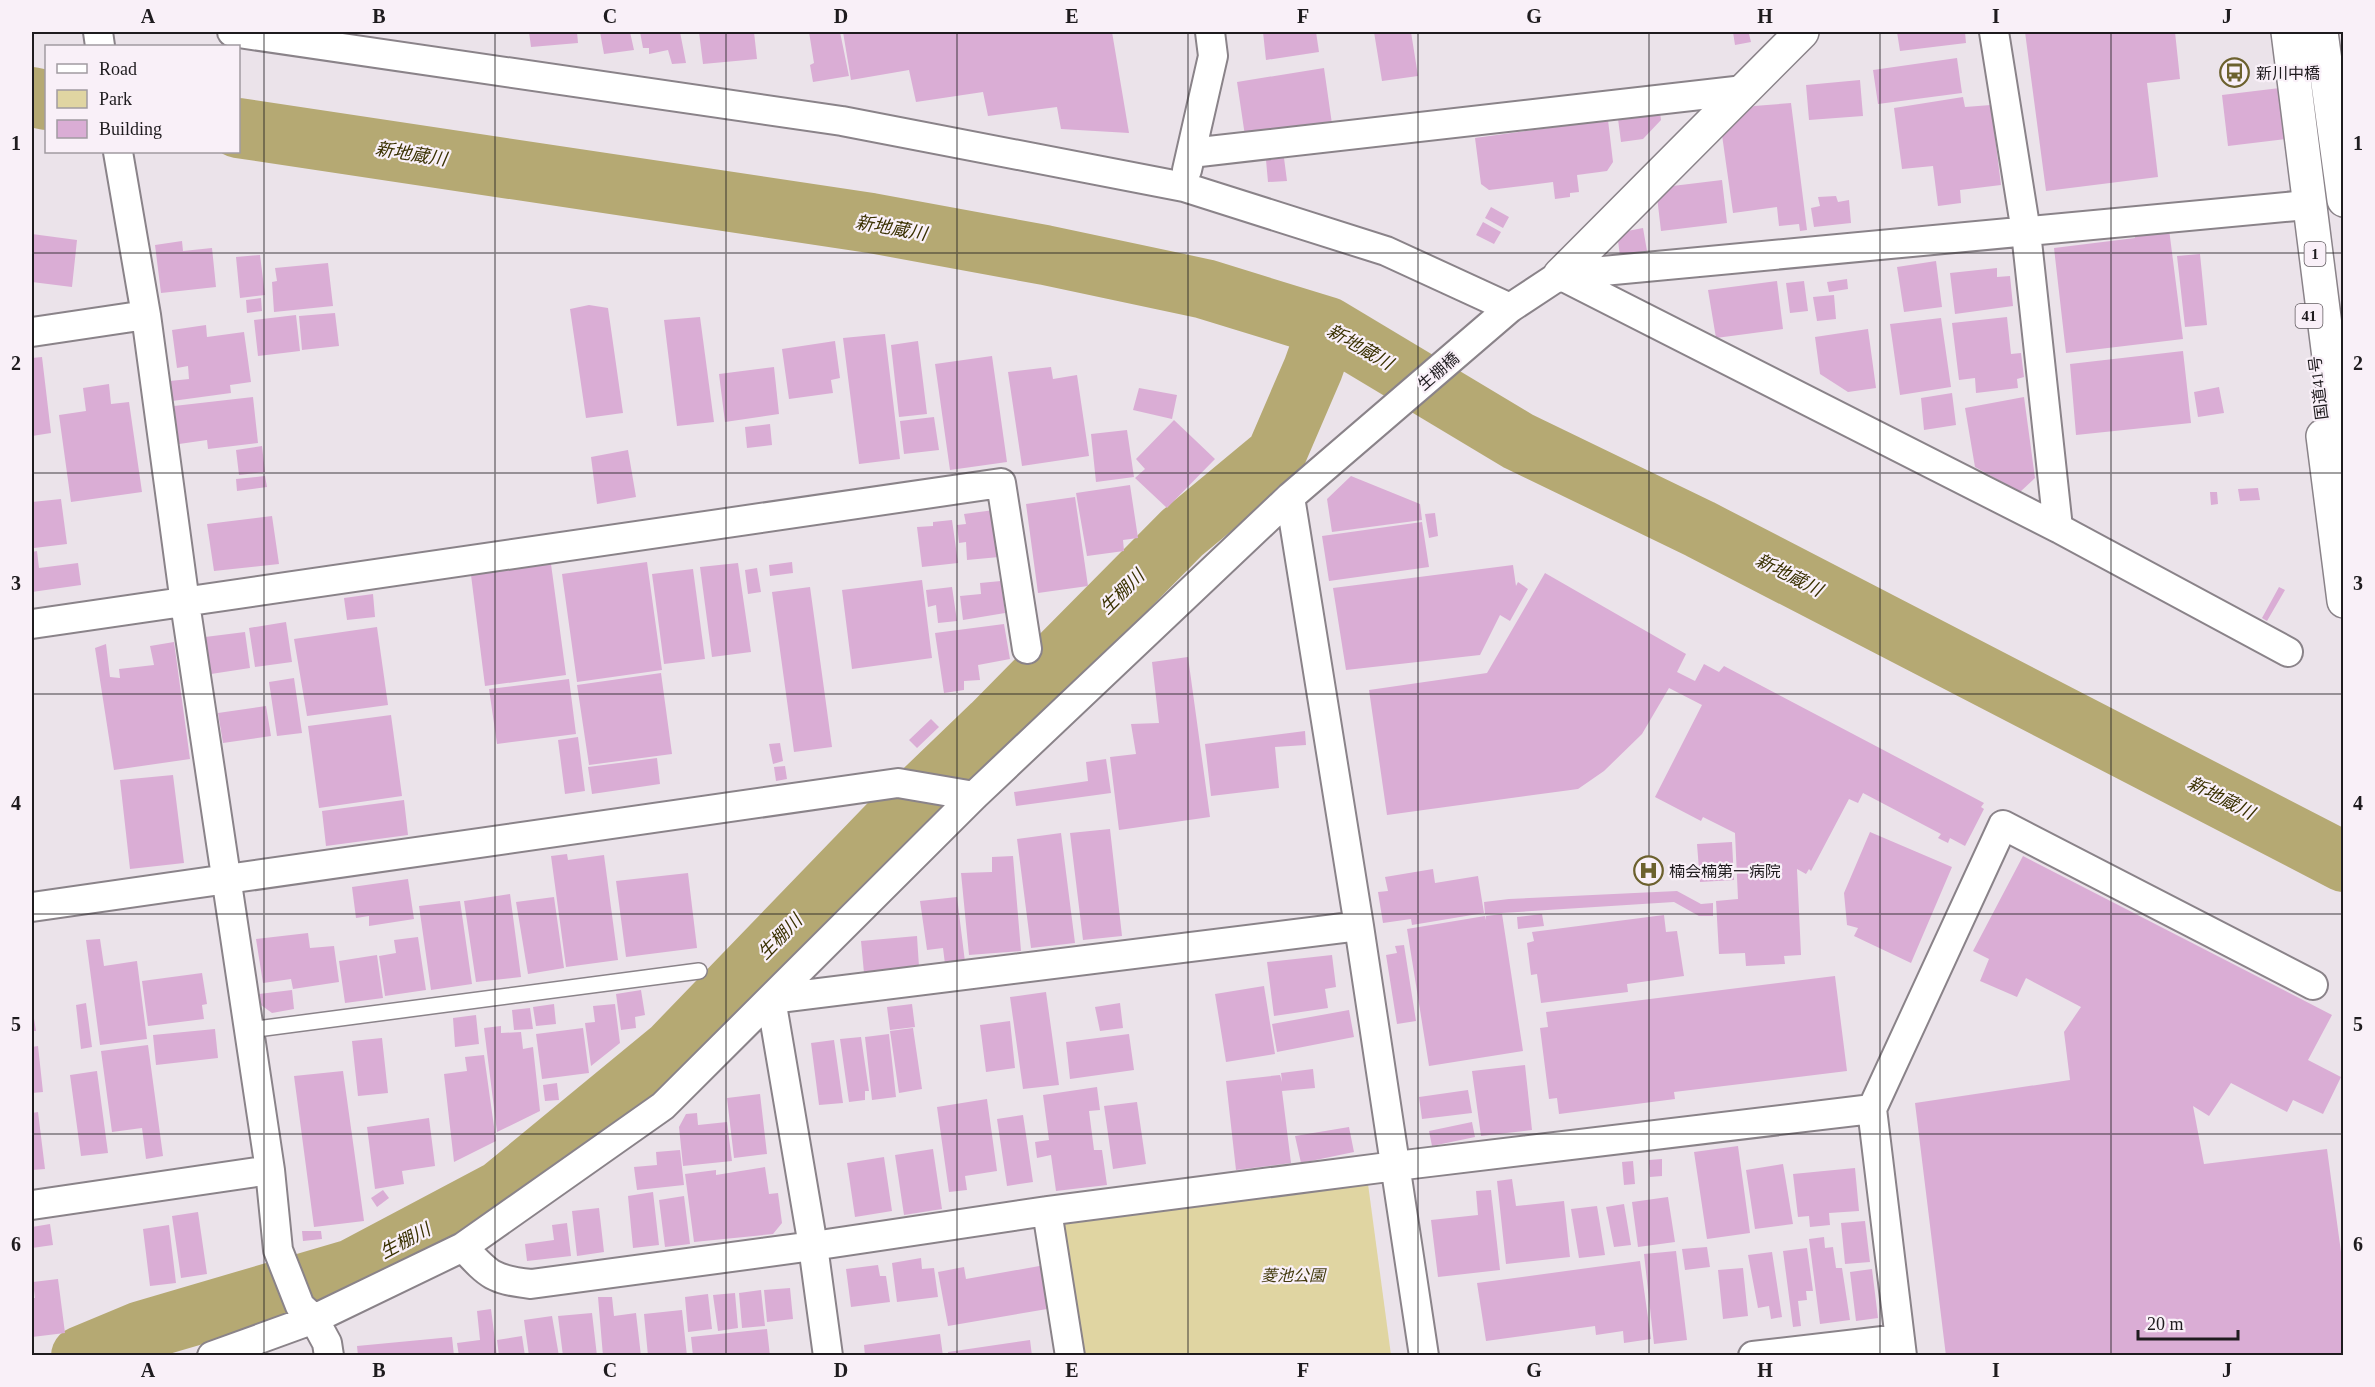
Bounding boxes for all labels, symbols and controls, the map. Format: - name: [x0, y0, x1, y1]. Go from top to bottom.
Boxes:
- text: A: [141, 5, 156, 27]
- text: B: [372, 5, 386, 27]
- text: C: [603, 5, 617, 27]
- text: D: [834, 5, 848, 27]
- text: E: [1065, 5, 1079, 27]
- text: F: [1297, 5, 1309, 27]
- text: G: [1526, 5, 1542, 27]
- text: H: [1757, 5, 1773, 27]
- text: I: [1992, 5, 2000, 27]
- text: J: [2222, 5, 2232, 27]
- legend: [45, 45, 240, 153]
- bus stop icon: 新川中橋: [2219, 57, 2251, 89]
- text: Road: [99, 59, 137, 79]
- place label: 新川中橋: [2256, 65, 2320, 82]
- text: Park: [99, 89, 132, 109]
- text: Building: [99, 119, 162, 139]
- text: 1: [11, 132, 21, 154]
- text: 1: [2353, 132, 2363, 154]
- water label: 新地蔵川: [374, 138, 450, 170]
- water label: 新地蔵川: [854, 212, 930, 244]
- road number: 1: [2304, 242, 2326, 266]
- road number: 41: [2296, 304, 2322, 328]
- water label: 新地蔵川: [1324, 320, 1398, 375]
- street label: 生棚橋: [1415, 349, 1462, 394]
- text: 2: [11, 352, 21, 374]
- text: 2: [2353, 352, 2363, 374]
- street label: 国道41号: [2306, 355, 2331, 421]
- water label: 新地蔵川: [1752, 550, 1827, 601]
- water label: 生棚川: [1096, 564, 1150, 618]
- text: 3: [11, 572, 21, 594]
- text: 3: [2353, 572, 2363, 594]
- water label: 新地蔵川: [2184, 773, 2259, 824]
- text: 4: [11, 792, 21, 814]
- text: 4: [2353, 792, 2363, 814]
- hospital icon: 楠会楠第一病院: [1632, 855, 1664, 887]
- place label: 楠会楠第一病院: [1669, 863, 1781, 880]
- water label: 生棚川: [754, 909, 807, 963]
- text: 5: [11, 1013, 21, 1035]
- text: 5: [2353, 1013, 2363, 1035]
- water label: 生棚川: [376, 1219, 435, 1263]
- text: 6: [11, 1233, 21, 1255]
- text: 6: [2353, 1233, 2363, 1255]
- park label: 菱池公園: [1261, 1267, 1327, 1284]
- scale bar: [2138, 1303, 2238, 1341]
- text: 20 m: [2147, 1314, 2184, 1334]
- text: A: [141, 1359, 156, 1381]
- text: B: [372, 1359, 386, 1381]
- text: C: [603, 1359, 617, 1381]
- text: D: [834, 1359, 848, 1381]
- text: E: [1065, 1359, 1079, 1381]
- text: F: [1297, 1359, 1309, 1381]
- text: G: [1526, 1359, 1542, 1381]
- text: H: [1757, 1359, 1773, 1381]
- text: I: [1992, 1359, 2000, 1381]
- text: J: [2222, 1359, 2232, 1381]

